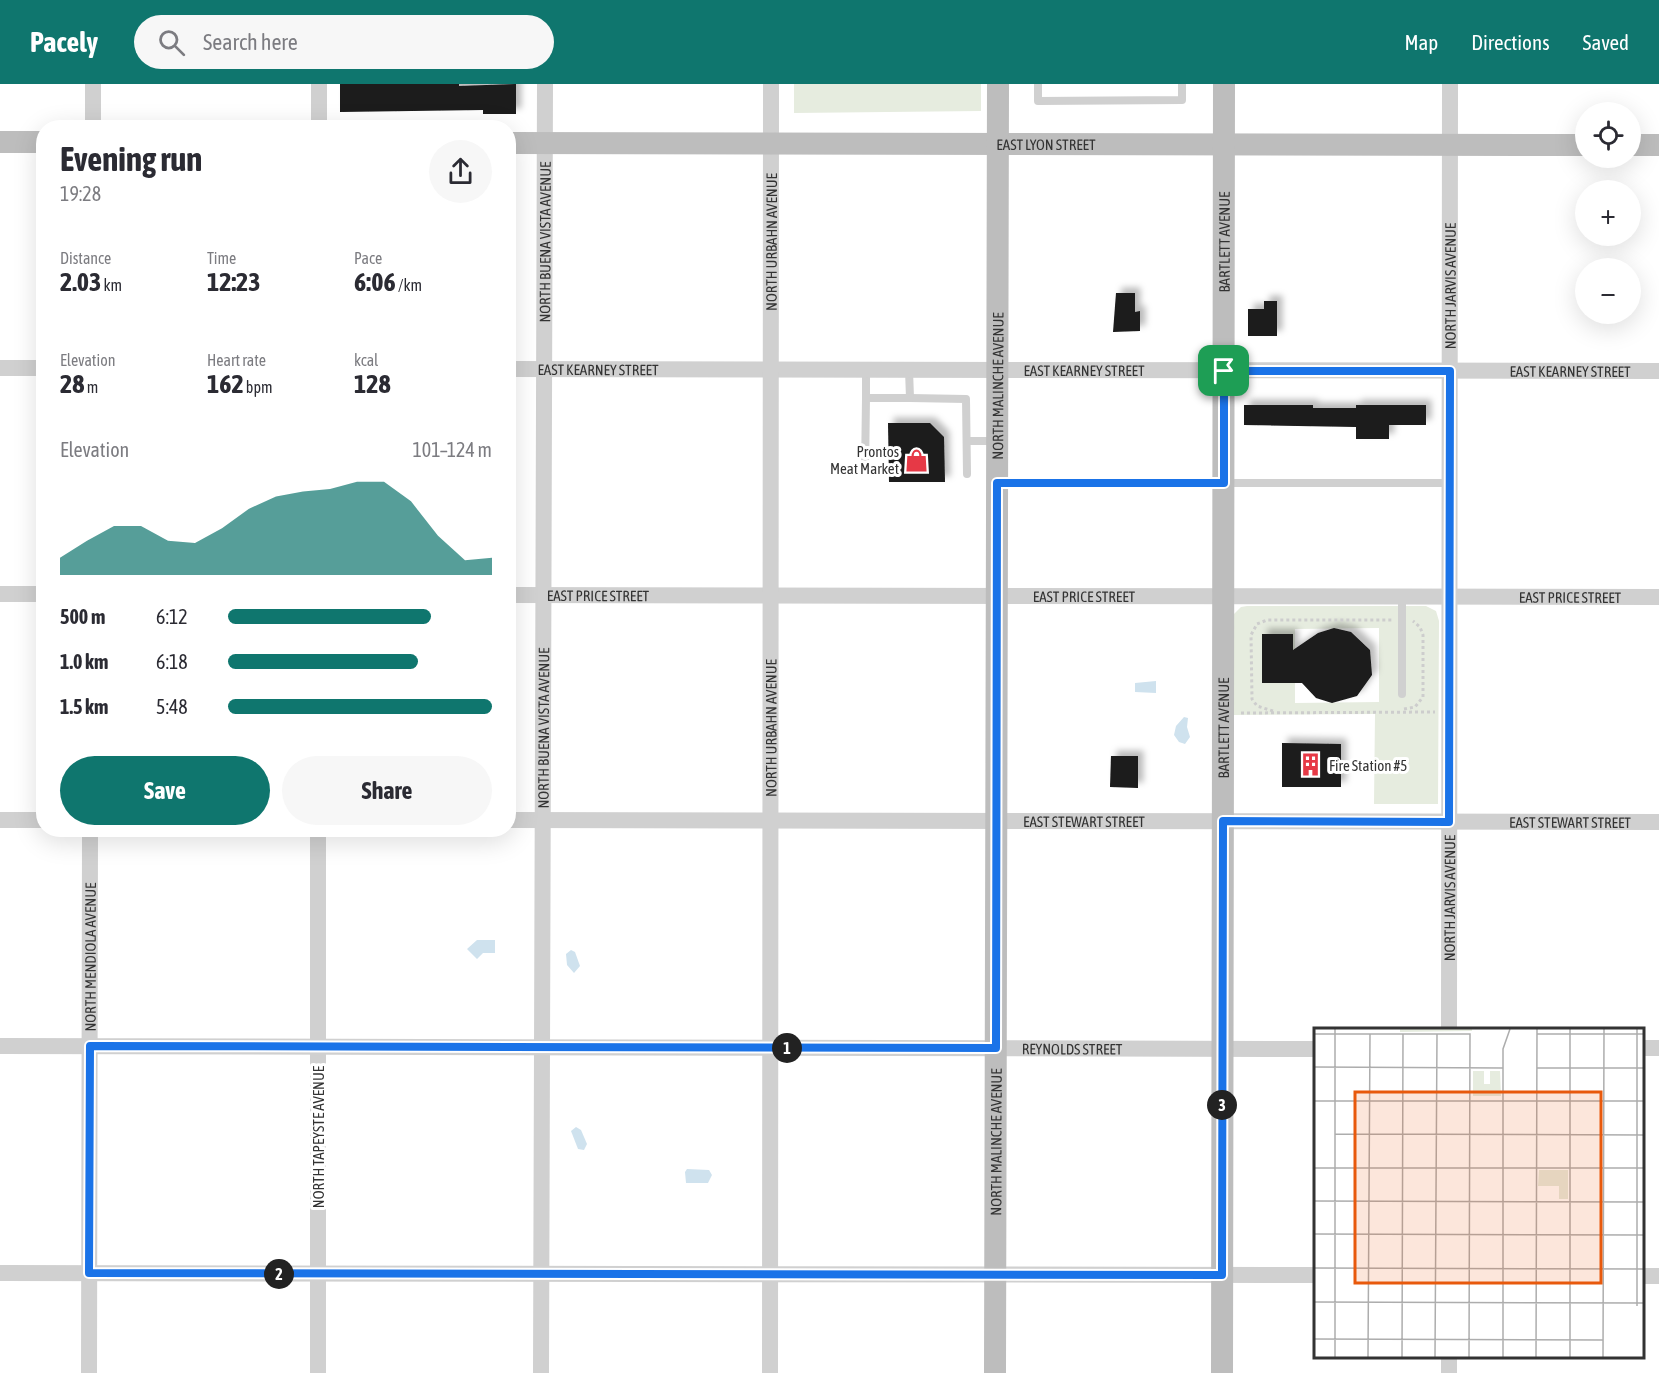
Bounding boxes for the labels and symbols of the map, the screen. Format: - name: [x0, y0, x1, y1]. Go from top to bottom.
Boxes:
- street label: EAST LYON STREET: [996, 135, 1096, 153]
- street label: NORTH BUENA VISTA AVENUE: [536, 161, 553, 323]
- street label: NORTH URBAHN AVENUE: [762, 172, 779, 311]
- street label: BARTLETT AVENUE: [1215, 191, 1232, 292]
- street label: NORTH JARVIS AVENUE: [1441, 222, 1458, 349]
- street label: NORTH MALINCHE AVENUE: [989, 312, 1006, 460]
- pin: [1198, 345, 1249, 396]
- street label: EAST KEARNEY STREET: [537, 361, 659, 378]
- street label: EAST KEARNEY STREET: [1023, 361, 1145, 379]
- street label: EAST KEARNEY STREET: [1509, 362, 1631, 379]
- place label: Prontos Meat Market: [830, 443, 899, 477]
- shop icon: Prontos Meat Market: [904, 447, 930, 473]
- street label: EAST PRICE STREET: [547, 587, 650, 604]
- street label: EAST PRICE STREET: [1033, 587, 1136, 605]
- street label: EAST PRICE STREET: [1519, 588, 1622, 605]
- street label: NORTH BUENA VISTA AVENUE: [534, 647, 552, 809]
- street label: NORTH URBAHN AVENUE: [762, 658, 779, 797]
- street label: BARTLETT AVENUE: [1214, 677, 1232, 778]
- building icon: Fire Station #5: [1298, 752, 1324, 778]
- place label: Fire Station #5: [1329, 757, 1407, 774]
- street label: EAST STEWART STREET: [1023, 812, 1145, 830]
- street label: EAST STEWART STREET: [1509, 813, 1631, 830]
- street label: NORTH JARVIS AVENUE: [1441, 834, 1458, 961]
- street label: NORTH MENDIOLA AVENUE: [81, 882, 98, 1032]
- inset map: [1314, 1028, 1644, 1358]
- pin: 1: [772, 1033, 802, 1063]
- street label: REYNOLDS STREET: [1022, 1040, 1123, 1057]
- street label: NORTH TAPEYSTE AVENUE: [310, 1065, 327, 1208]
- street label: NORTH MALINCHE AVENUE: [987, 1068, 1004, 1216]
- pin: 3: [1207, 1090, 1237, 1120]
- pin: 2: [264, 1259, 294, 1289]

